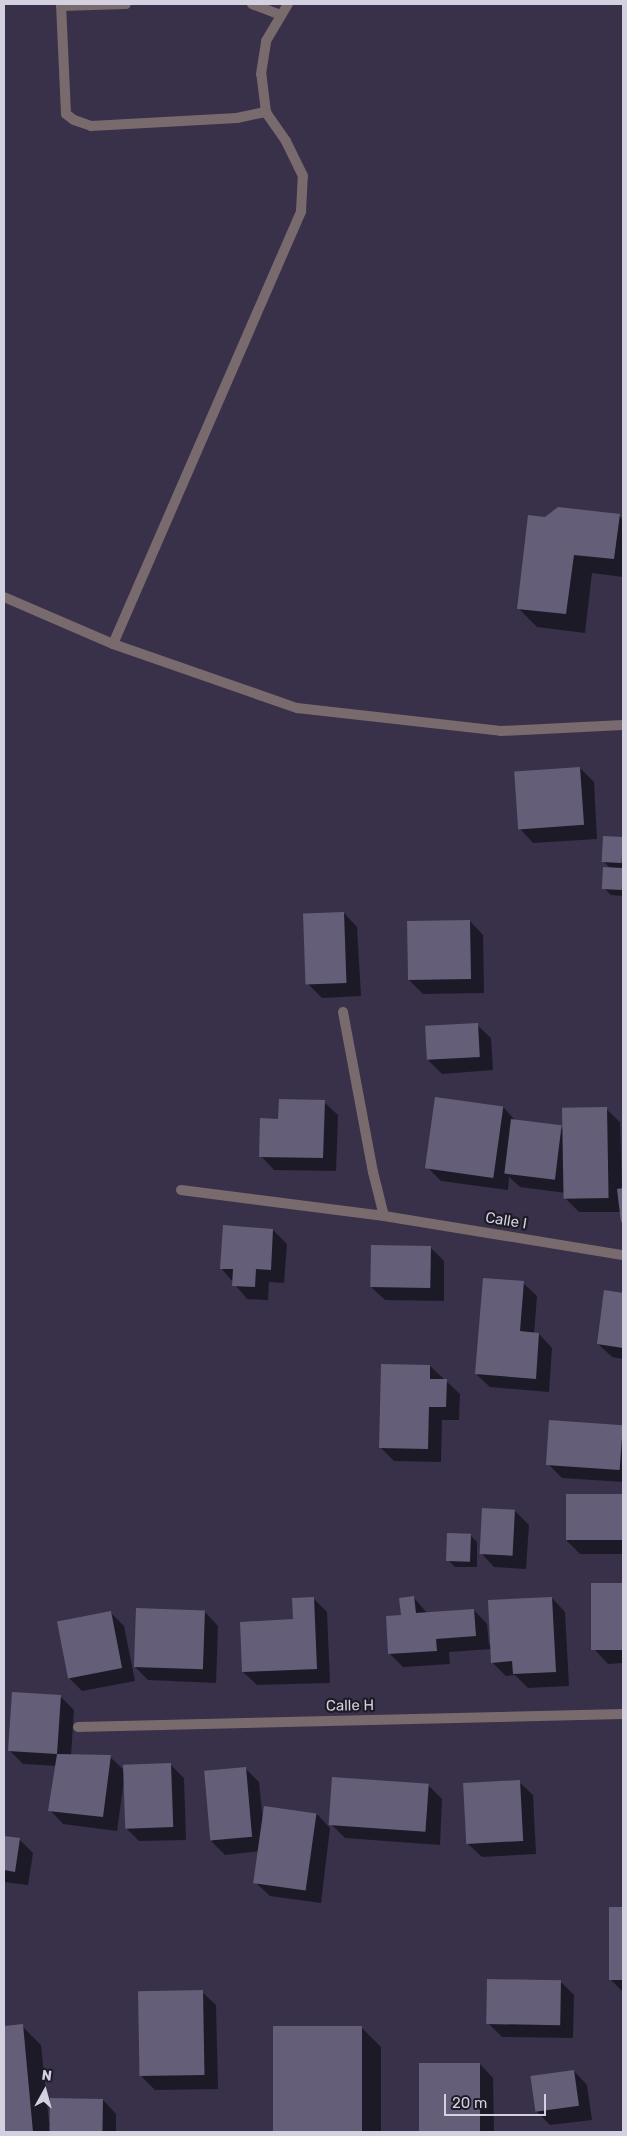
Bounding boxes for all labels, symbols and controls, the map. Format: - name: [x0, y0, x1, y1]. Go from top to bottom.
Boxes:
- street label: Calle I: [484, 1209, 528, 1233]
- street label: Calle H: [326, 1697, 374, 1715]
- north arrow: [20, 2066, 70, 2116]
- text: N: [41, 2067, 53, 2085]
- scale bar: [447, 2084, 550, 2116]
- text: 20 m: [452, 2094, 487, 2112]

